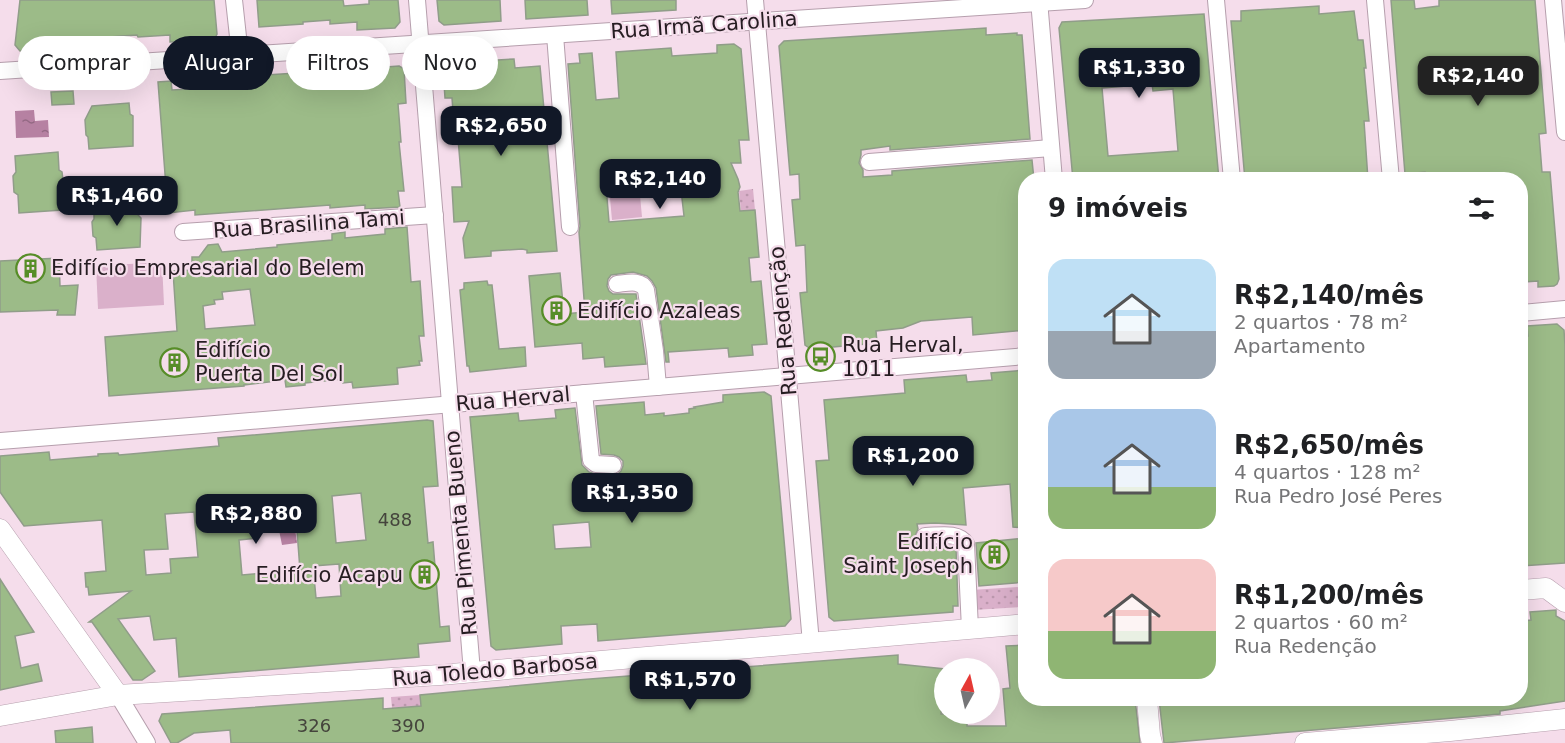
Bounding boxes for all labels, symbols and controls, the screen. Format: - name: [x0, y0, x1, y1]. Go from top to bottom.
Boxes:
- street label: Rua Irmã Carolina: [610, 6, 798, 44]
- chip: Comprar: [18, 36, 151, 90]
- chip: Alugar: [163, 36, 274, 90]
- chip: Filtros: [286, 36, 390, 90]
- chip: Novo: [402, 36, 498, 90]
- pin: R$1,330: [1084, 48, 1194, 99]
- text: R$1,330: [1093, 55, 1185, 79]
- pin: R$2,140: [1423, 56, 1533, 107]
- text: R$2,140: [1432, 63, 1524, 87]
- pin: R$2,650: [446, 106, 556, 157]
- text: R$2,650: [455, 113, 547, 137]
- pin: R$2,140: [605, 159, 715, 210]
- text: R$2,140: [614, 166, 706, 190]
- pin: R$1,460: [62, 176, 172, 227]
- text: R$1,460: [71, 183, 163, 207]
- icon: filters: [1465, 192, 1498, 225]
- text: 9 imóveis: [1048, 193, 1188, 223]
- street label: Rua Brasilina Tami: [212, 205, 406, 243]
- street label: Rua Redenção: [765, 245, 801, 397]
- building icon: Edifício Empresarial do Belem: [14, 252, 46, 284]
- place label: Edifício Empresarial do Belem: [51, 256, 365, 280]
- text: R$2,140/mês: [1234, 280, 1424, 310]
- icon: home: [1096, 283, 1168, 355]
- building icon: Edifício Azaleas: [540, 295, 572, 327]
- place label: Edifício Azaleas: [577, 299, 740, 323]
- text: 2 quartos · 78 m²: [1234, 310, 1408, 334]
- place label: Rua Herval, 1011: [842, 333, 964, 381]
- text: Apartamento: [1234, 334, 1366, 358]
- place label: Edifício Puerta Del Sol: [195, 338, 344, 386]
- bus stop icon: Rua Herval, 1011: [805, 341, 837, 373]
- building icon: Edifício Puerta Del Sol: [158, 346, 190, 378]
- street label: Rua Herval: [455, 382, 571, 416]
- street label: Rua Pimenta Bueno: [440, 429, 482, 637]
- text: R$2,650/mês: [1234, 430, 1424, 460]
- icon: home: [1096, 433, 1168, 505]
- pin: R$1,200: [858, 436, 968, 487]
- text: R$1,200: [867, 443, 959, 467]
- text: 4 quartos · 128 m²: [1234, 460, 1421, 484]
- pin: R$1,350: [577, 473, 687, 524]
- text: R$1,350: [586, 480, 678, 504]
- text: Rua Pedro José Peres: [1234, 484, 1442, 508]
- pin: R$2,880: [201, 494, 311, 545]
- text: R$2,880: [210, 501, 302, 525]
- house number: 488: [378, 509, 412, 530]
- place label: Edifício Saint Joseph: [843, 530, 973, 578]
- building icon: Edifício Saint Joseph: [978, 538, 1010, 570]
- building icon: Edifício Acapu: [408, 559, 440, 591]
- place label: Edifício Acapu: [255, 563, 403, 587]
- text: R$1,200/mês: [1234, 580, 1424, 610]
- icon: home: [1096, 583, 1168, 655]
- text: 2 quartos · 60 m²: [1234, 610, 1408, 634]
- text: Rua Redenção: [1234, 634, 1377, 658]
- street label: Rua Toledo Barbosa: [391, 649, 599, 691]
- north arrow: [934, 658, 1000, 724]
- map controls: [934, 658, 1000, 724]
- pin: R$1,570: [635, 660, 745, 711]
- text: R$1,570: [644, 667, 736, 691]
- house number: 326: [297, 715, 331, 736]
- house number: 390: [391, 715, 425, 736]

